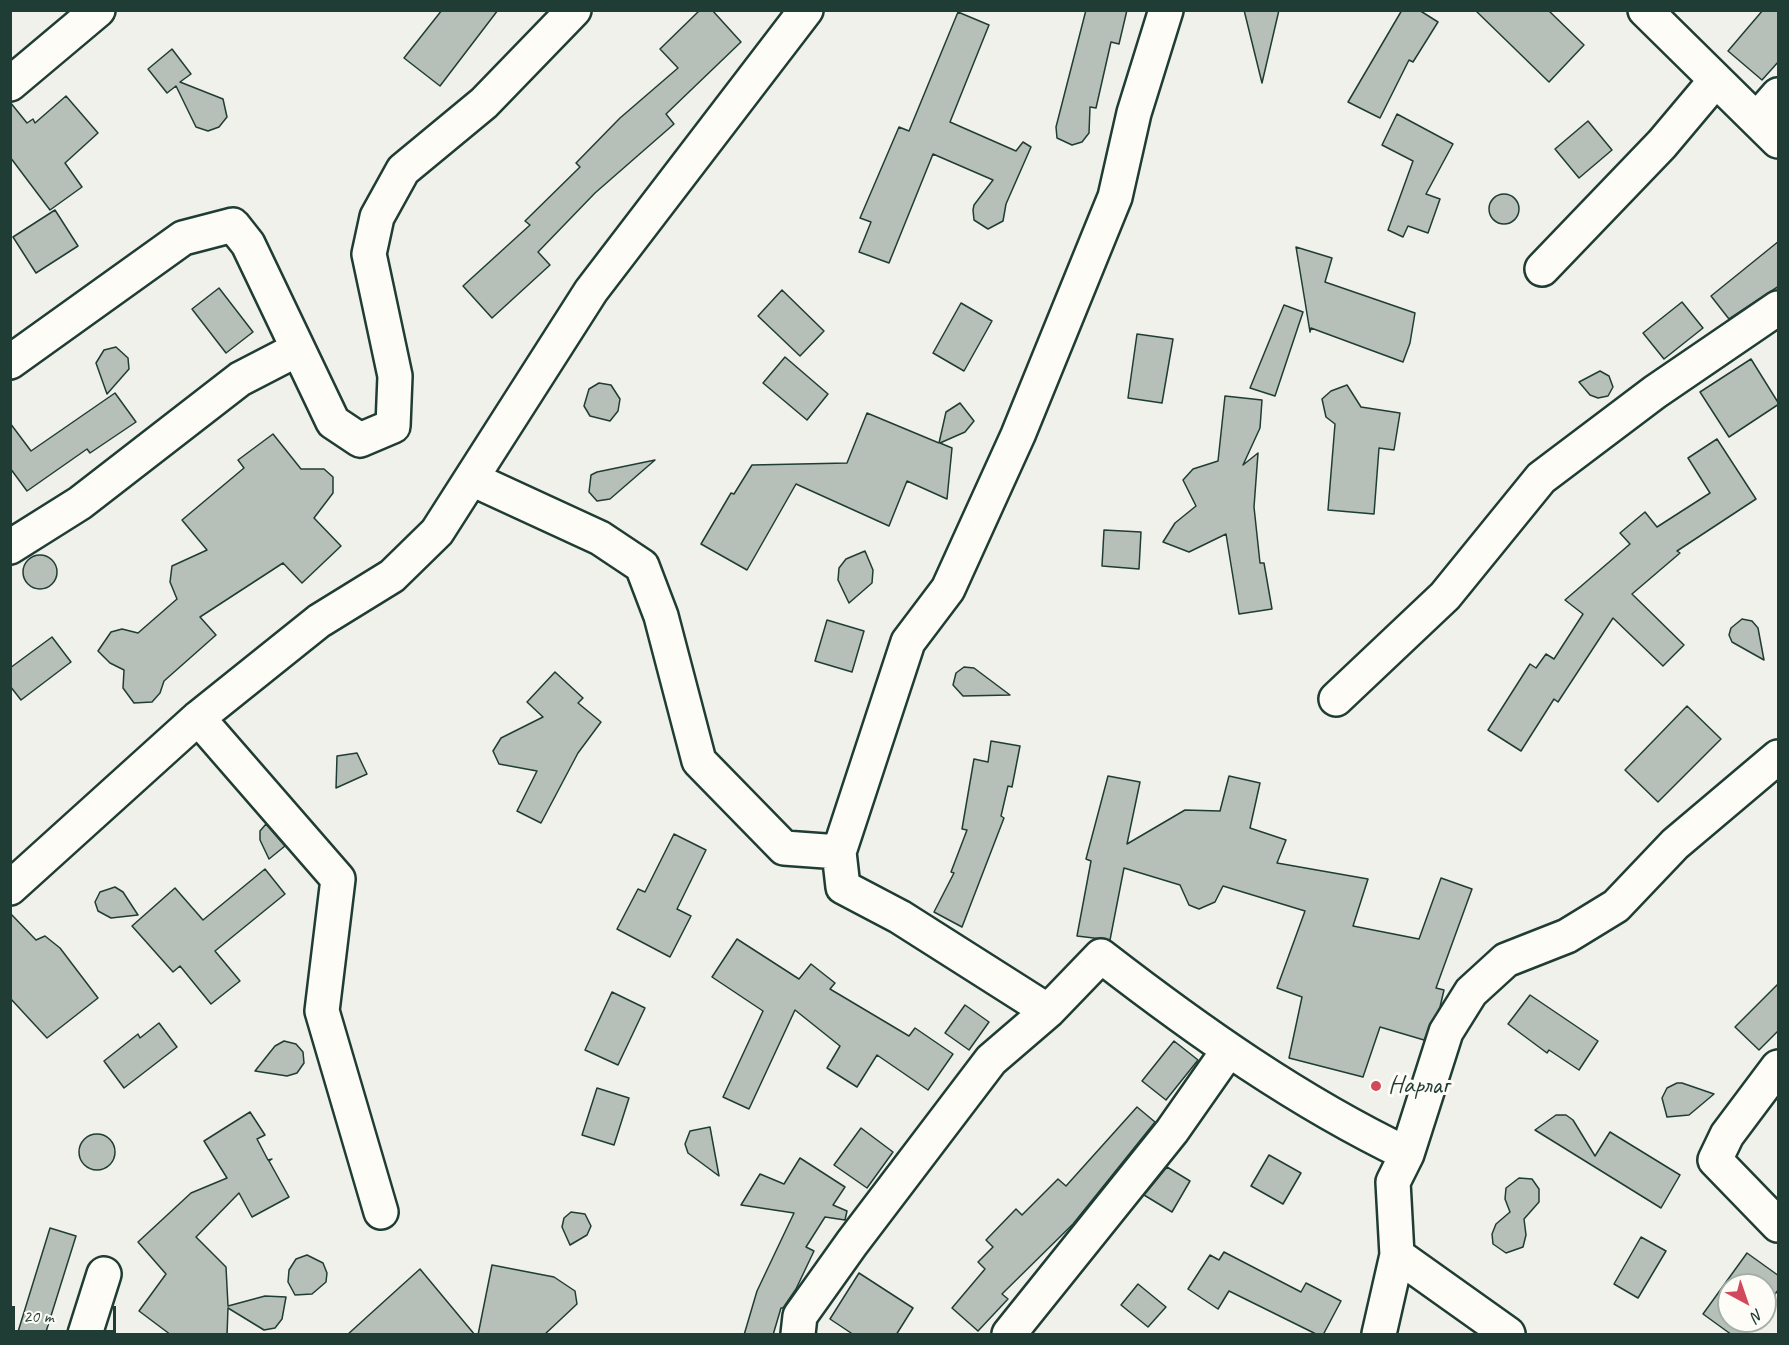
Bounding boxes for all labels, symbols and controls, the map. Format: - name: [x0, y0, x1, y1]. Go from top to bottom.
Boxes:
- place label: Нарлаг: [1388, 1070, 1449, 1102]
- marker: Нарлаг: [1369, 1079, 1383, 1093]
- north arrow: [1717, 1273, 1777, 1333]
- scale bar: [15, 1294, 118, 1332]
- text: N: [1747, 1304, 1768, 1326]
- text: 20 m: [23, 1305, 54, 1327]

